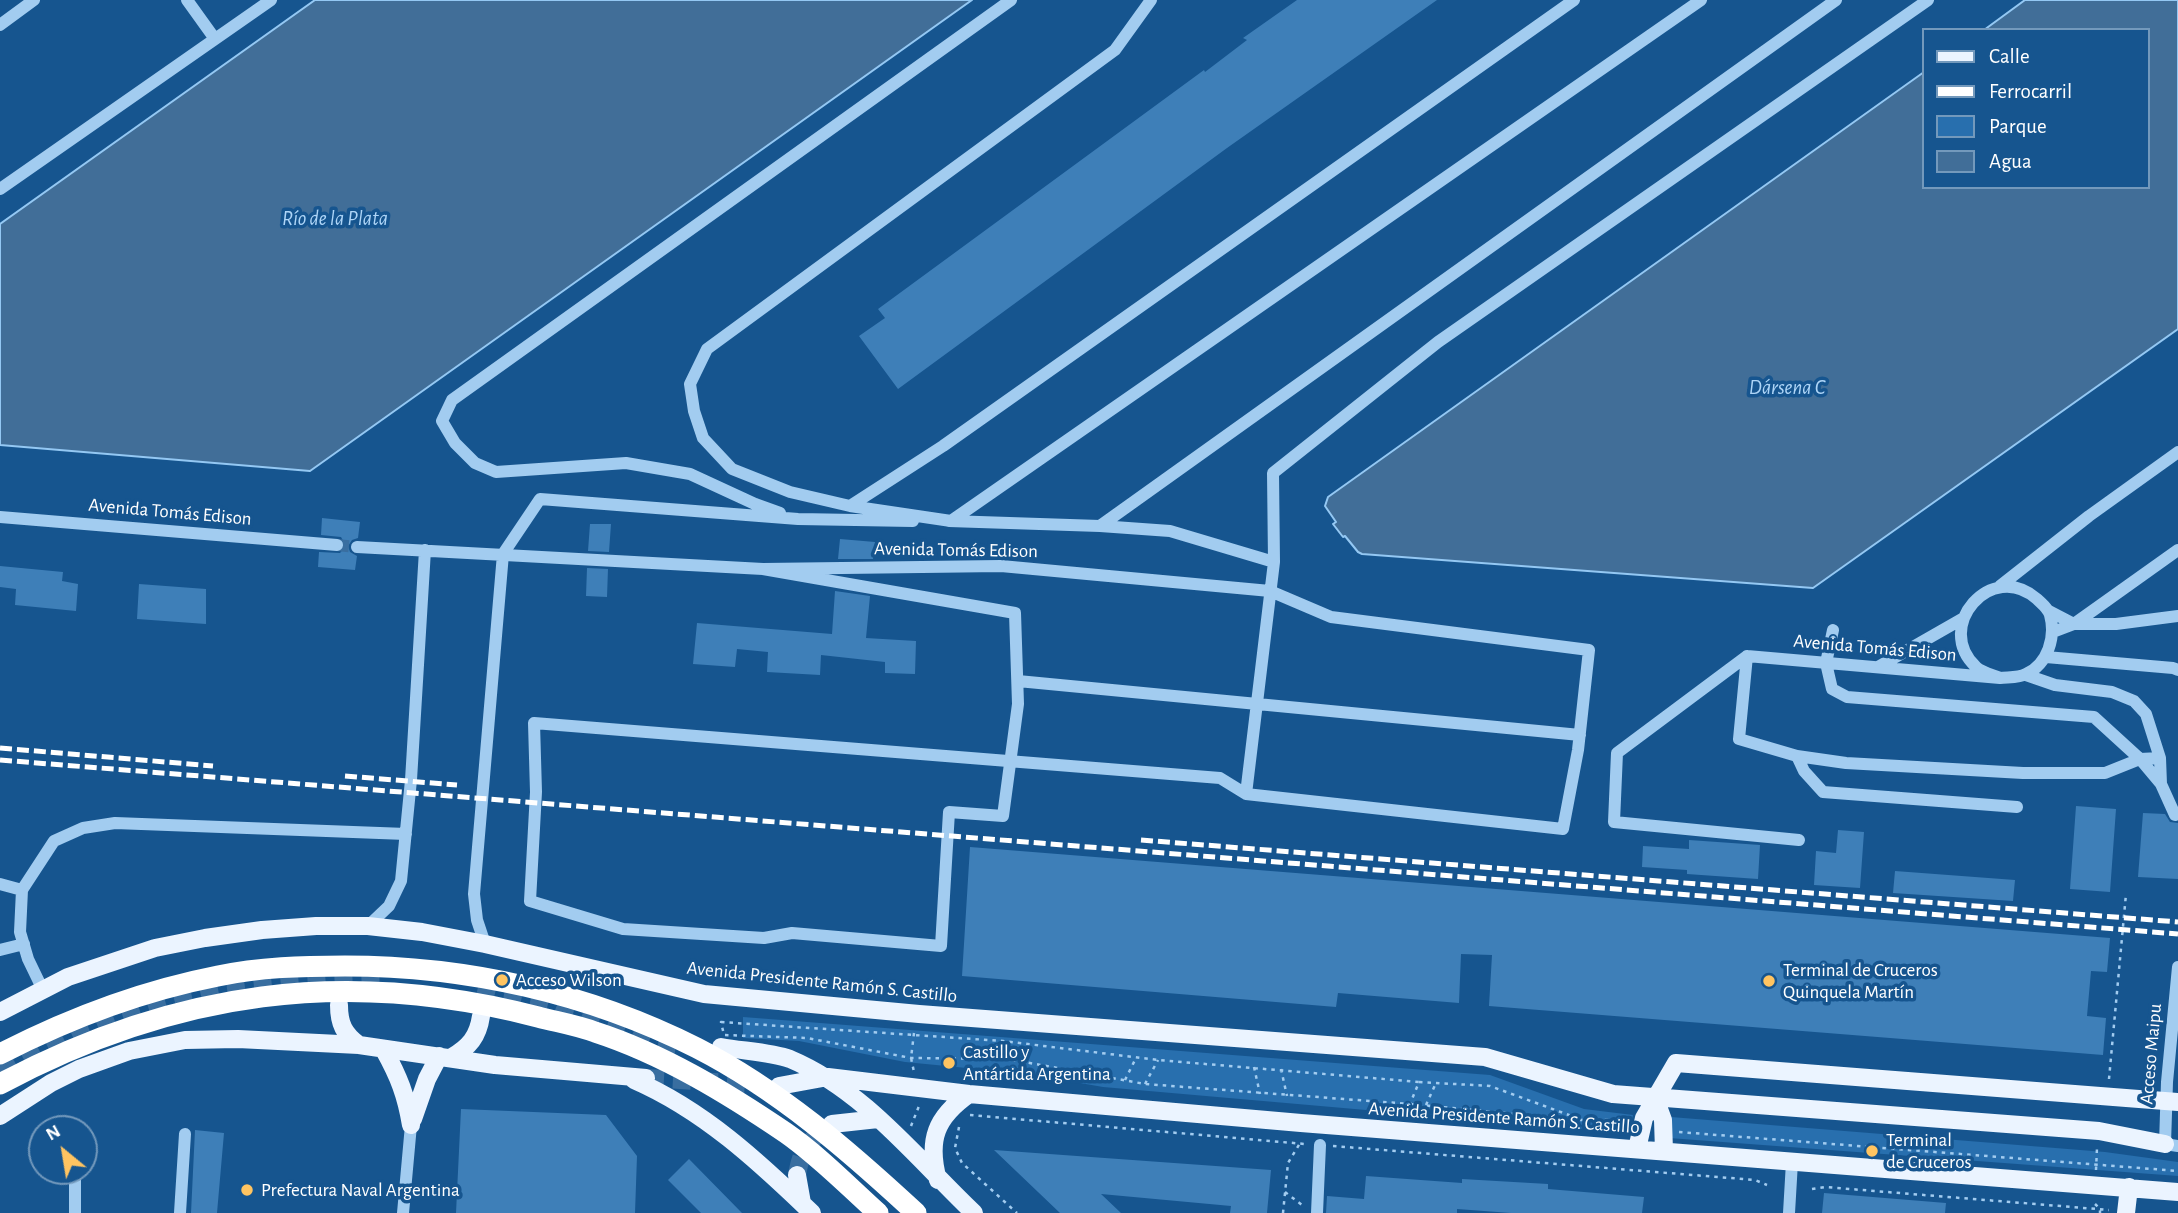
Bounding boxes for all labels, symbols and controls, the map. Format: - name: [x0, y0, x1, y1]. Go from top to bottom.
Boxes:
- legend: [1923, 28, 2150, 189]
- text: Calle: [1989, 46, 2030, 67]
- text: Ferrocarril: [1989, 81, 2072, 102]
- text: Parque: [1989, 116, 2047, 137]
- text: Agua: [1989, 151, 2032, 172]
- water label: Río de la Plata: [282, 206, 388, 232]
- water label: Dársena C: [1749, 375, 1825, 401]
- street label: Avenida Tomás Edison: [87, 494, 253, 530]
- street label: Avenida Tomás Edison: [874, 537, 1038, 563]
- street label: Avenida Tomás Edison: [1792, 630, 1958, 666]
- street label: Avenida Presidente Ramón S. Castillo: [686, 956, 958, 1008]
- place label: Terminal de Cruceros Quinquela Martín: [1783, 959, 1938, 1003]
- place label: Acceso Wilson: [516, 969, 622, 991]
- marker: Acceso Wilson: [494, 972, 510, 988]
- marker: Terminal de Cruceros Quinquela Martín: [1761, 973, 1777, 989]
- street label: Acceso Maipu: [2135, 1003, 2167, 1105]
- place label: Castillo y Antártida Argentina: [963, 1041, 1111, 1085]
- marker: Castillo y Antártida Argentina: [941, 1055, 957, 1071]
- street label: Avenida Presidente Ramón S. Castillo: [1368, 1097, 1640, 1139]
- north arrow: [28, 1115, 98, 1185]
- text: N: [43, 1122, 64, 1145]
- place label: Terminal de Cruceros: [1886, 1129, 1972, 1173]
- marker: Terminal de Cruceros: [1864, 1143, 1880, 1159]
- place label: Prefectura Naval Argentina: [261, 1179, 460, 1201]
- marker: Prefectura Naval Argentina: [239, 1182, 255, 1198]

